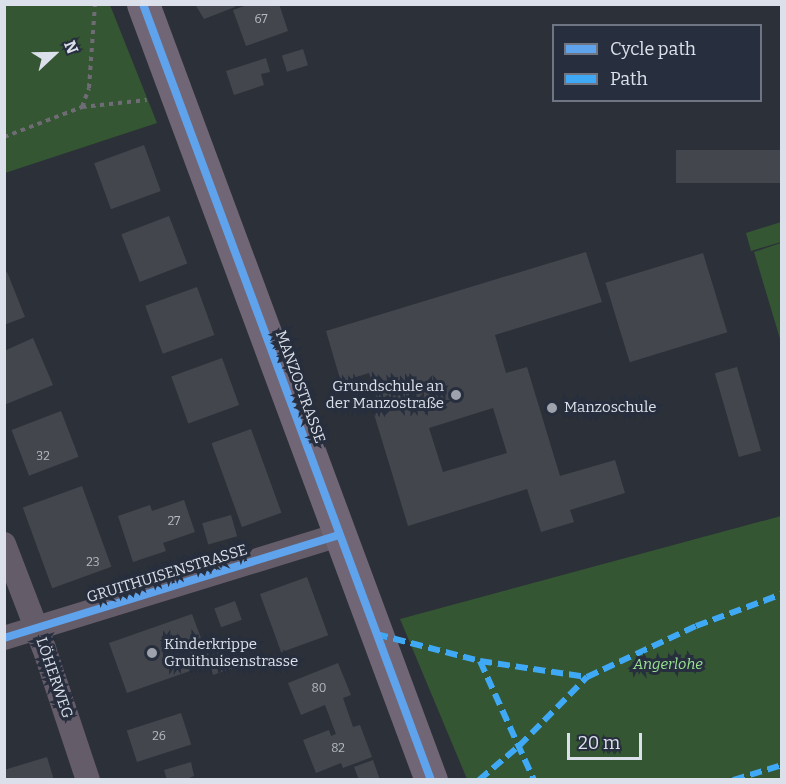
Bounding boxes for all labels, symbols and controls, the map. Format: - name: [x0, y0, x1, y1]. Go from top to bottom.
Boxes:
- house number: 67: [255, 13, 267, 27]
- north arrow: [24, 24, 84, 84]
- legend: [552, 24, 762, 102]
- text: N: [60, 38, 82, 56]
- text: Cycle path: [610, 38, 696, 60]
- text: Path: [610, 68, 648, 90]
- street label: MANZOSTRASSE: [271, 328, 329, 446]
- place label: Grundschule an der Manzostraße: [326, 377, 444, 412]
- marker: Grundschule an der Manzostraße: [449, 388, 463, 402]
- place label: Manzoschule: [564, 399, 656, 417]
- marker: Manzoschule: [545, 401, 559, 415]
- house number: 32: [36, 450, 50, 464]
- house number: 27: [168, 515, 180, 529]
- street label: GRUITHUISENSTRASSE: [85, 541, 249, 607]
- house number: 23: [86, 556, 100, 570]
- street label: LÖHERWEG: [32, 635, 76, 721]
- place label: Kinderkrippe Gruithuisenstrasse: [164, 635, 298, 670]
- marker: Kinderkrippe Gruithuisenstrasse: [145, 646, 159, 660]
- park label: Angerlohe: [633, 656, 703, 674]
- house number: 80: [312, 682, 326, 696]
- scale bar: [570, 721, 645, 759]
- house number: 26: [152, 730, 166, 744]
- text: 20 m: [578, 732, 620, 754]
- house number: 82: [331, 742, 345, 756]

